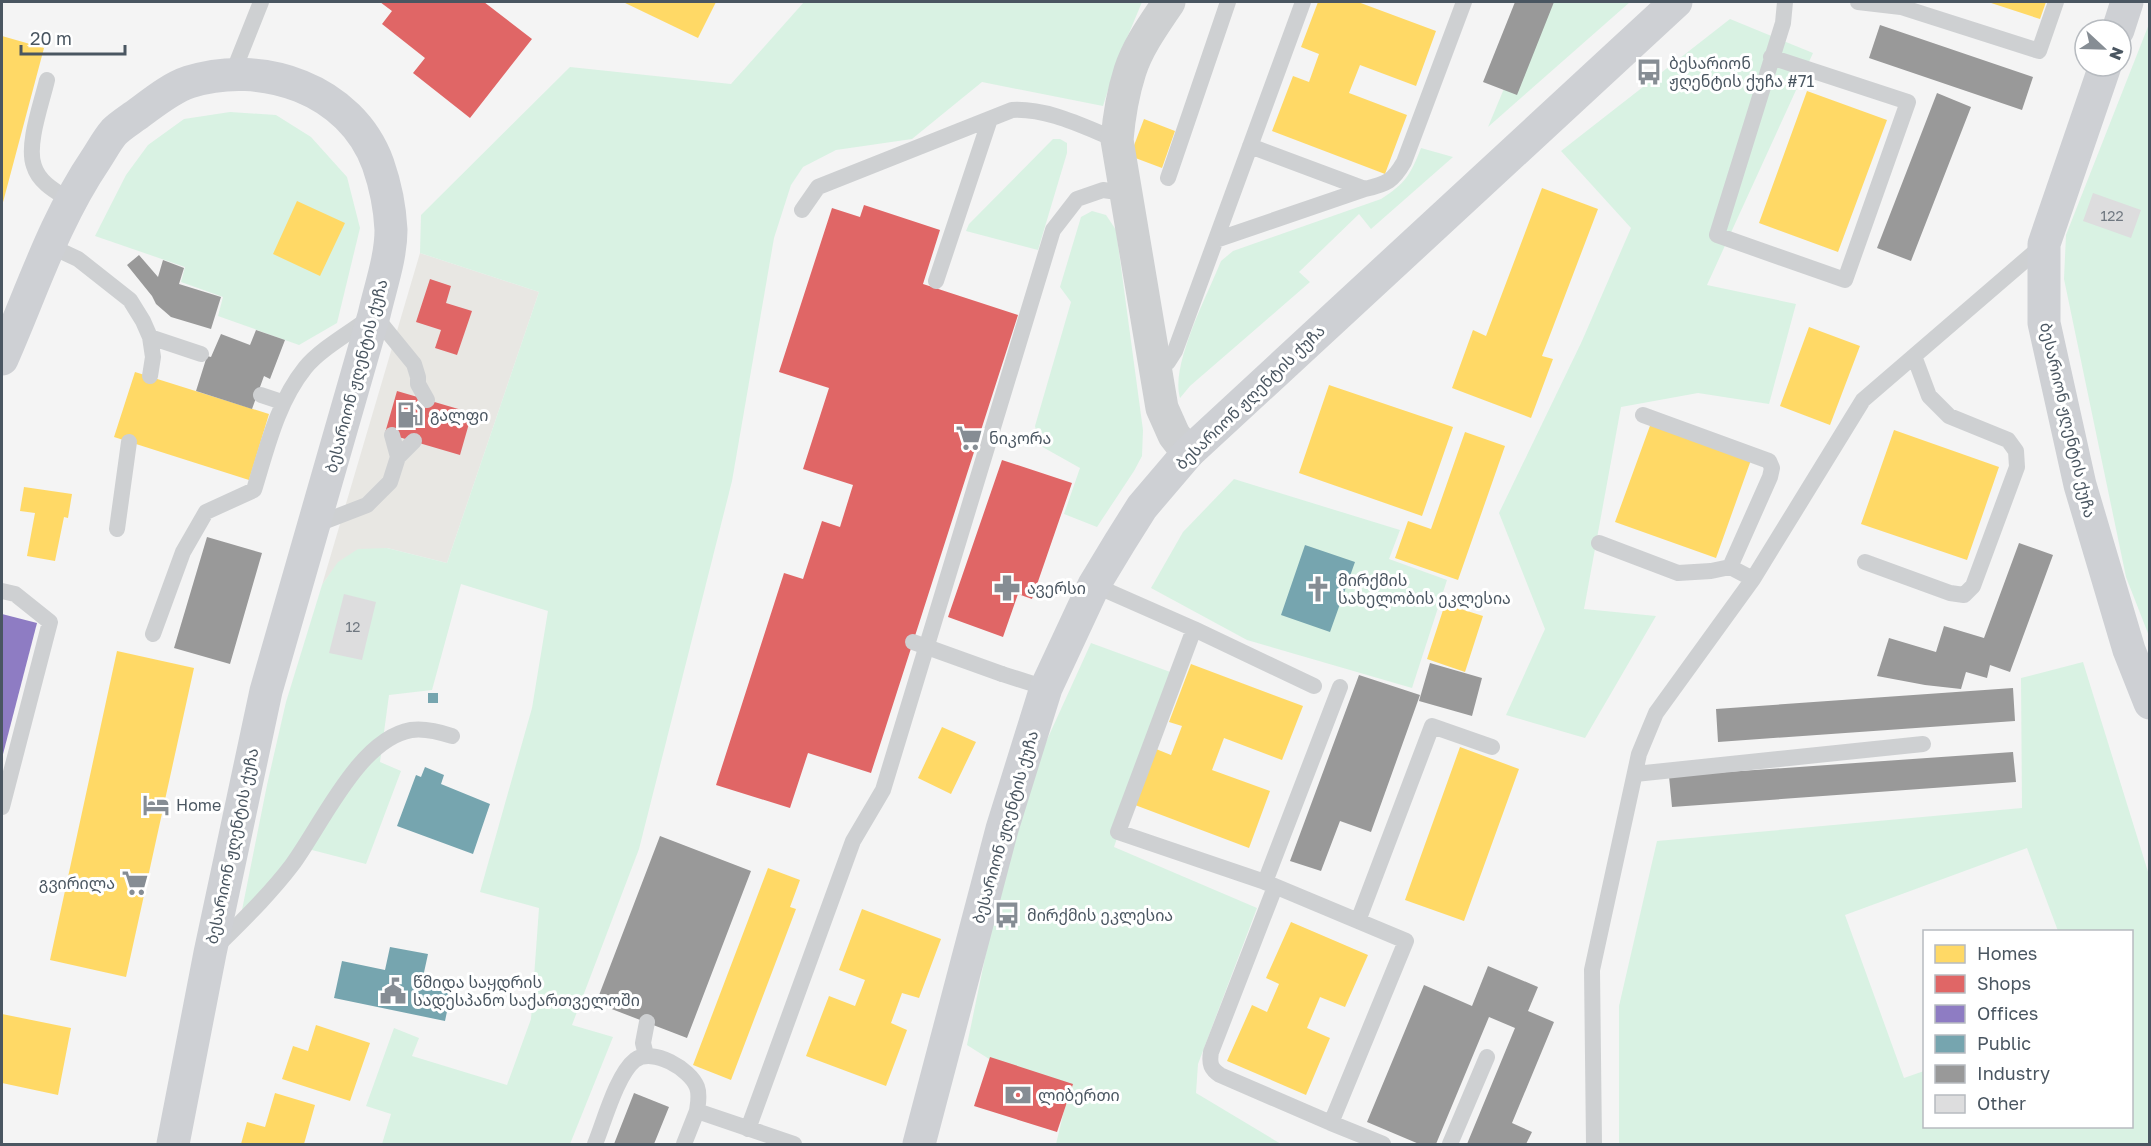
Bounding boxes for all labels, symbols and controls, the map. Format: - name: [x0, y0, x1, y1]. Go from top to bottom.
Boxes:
- scale bar: [21, 18, 124, 56]
- north arrow: [2073, 18, 2133, 78]
- text: 20 m: [30, 27, 72, 49]
- text: N: [2105, 44, 2128, 63]
- place label: ბესარიონ ჟღენტის ქუჩა #71: [1669, 53, 1814, 91]
- bus stop icon: ბესარიონ ჟღენტის ქუჩა #71: [1634, 57, 1664, 87]
- house number: 122: [2100, 207, 2124, 224]
- street label: ბესარიონ ჟღენტის ქუჩა: [320, 277, 392, 475]
- street label: ბესარიონ ჟღენტის ქუჩა: [1171, 320, 1329, 474]
- street label: ბესარიონ ჟღენტის ქუჩა: [2036, 320, 2100, 520]
- fuel station icon: გალფი: [395, 400, 425, 430]
- place label: გალფი: [430, 405, 488, 426]
- supermarket icon: ნიკორა: [954, 423, 984, 453]
- place label: ნიკორა: [989, 428, 1051, 448]
- place label: მირქმის სახელობის ეკლესია: [1338, 570, 1511, 609]
- pharmacy icon: ავერსი: [992, 573, 1022, 603]
- church icon: მირქმის სახელობის ეკლესია: [1303, 574, 1333, 604]
- place label: ავერსი: [1027, 578, 1086, 598]
- house number: 12: [346, 618, 360, 635]
- street label: ბესარიონ ჟღენტის ქუჩა: [968, 728, 1042, 926]
- street label: ბესარიონ ჟღენტის ქუჩა: [201, 746, 263, 946]
- hotel icon: Home: [141, 790, 171, 820]
- place label: Home: [176, 795, 221, 815]
- supermarket icon: გვირილა: [120, 868, 150, 898]
- place label: გვირილა: [39, 873, 115, 894]
- bus stop icon: მირქმის ეკლესია: [992, 900, 1022, 930]
- place label: მირქმის ეკლესია: [1027, 905, 1173, 926]
- legend: [1923, 930, 2133, 1128]
- text: Homes: [1977, 942, 2037, 964]
- place label: წმიდა საყდრის სადესპანო საქართველოში: [413, 972, 640, 1011]
- text: Shops: [1977, 972, 2031, 994]
- public building icon: წმიდა საყდრის სადესპანო საქართველოში: [378, 976, 408, 1006]
- text: Offices: [1977, 1002, 2038, 1024]
- text: Public: [1977, 1032, 2031, 1054]
- text: Industry: [1977, 1062, 2050, 1084]
- bank icon: ლიბერთი: [1003, 1080, 1033, 1110]
- place label: ლიბერთი: [1038, 1085, 1120, 1106]
- text: Other: [1977, 1092, 2026, 1114]

